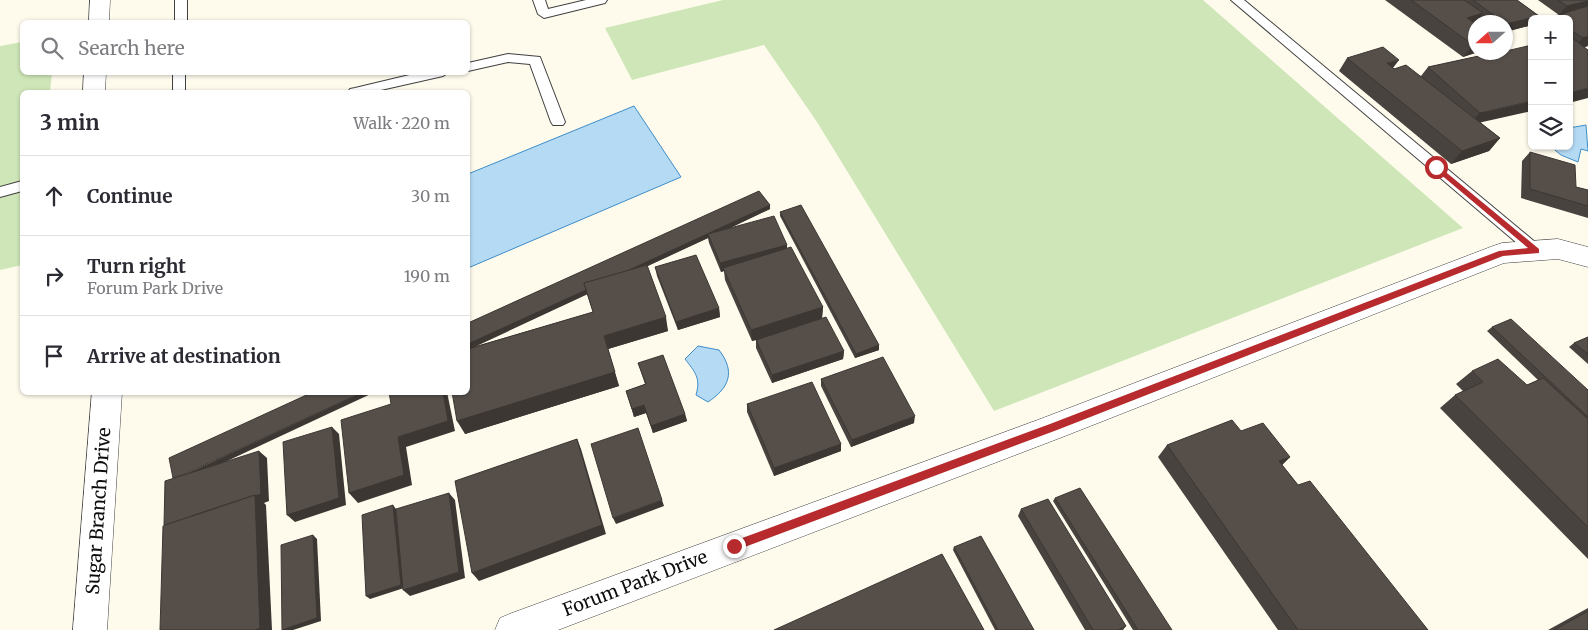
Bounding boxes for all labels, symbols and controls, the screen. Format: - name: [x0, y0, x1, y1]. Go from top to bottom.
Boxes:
- north arrow: [1468, 15, 1513, 60]
- map controls: [1528, 15, 1573, 150]
- button: +: [1528, 15, 1573, 60]
- search box: [20, 20, 470, 75]
- icon: search: [38, 34, 66, 62]
- text: Search here: [78, 36, 185, 60]
- button: −: [1528, 60, 1573, 105]
- button: layers: [1528, 105, 1573, 150]
- text: 3 min: [40, 109, 99, 136]
- text: Walk · 220 m: [353, 113, 450, 133]
- route start: [1425, 156, 1448, 179]
- icon: ahead: [40, 182, 68, 210]
- text: Continue: [87, 184, 173, 208]
- text: 30 m: [411, 186, 450, 206]
- text: Turn right: [87, 254, 186, 278]
- icon: right: [40, 262, 68, 290]
- text: 190 m: [404, 266, 450, 286]
- text: Forum Park Drive: [87, 278, 223, 298]
- icon: arrive: [40, 342, 68, 370]
- text: Arrive at destination: [87, 344, 281, 368]
- street label: Sugar Branch Drive: [81, 427, 115, 595]
- route end: [723, 535, 746, 558]
- street label: Forum Park Drive: [559, 545, 711, 621]

